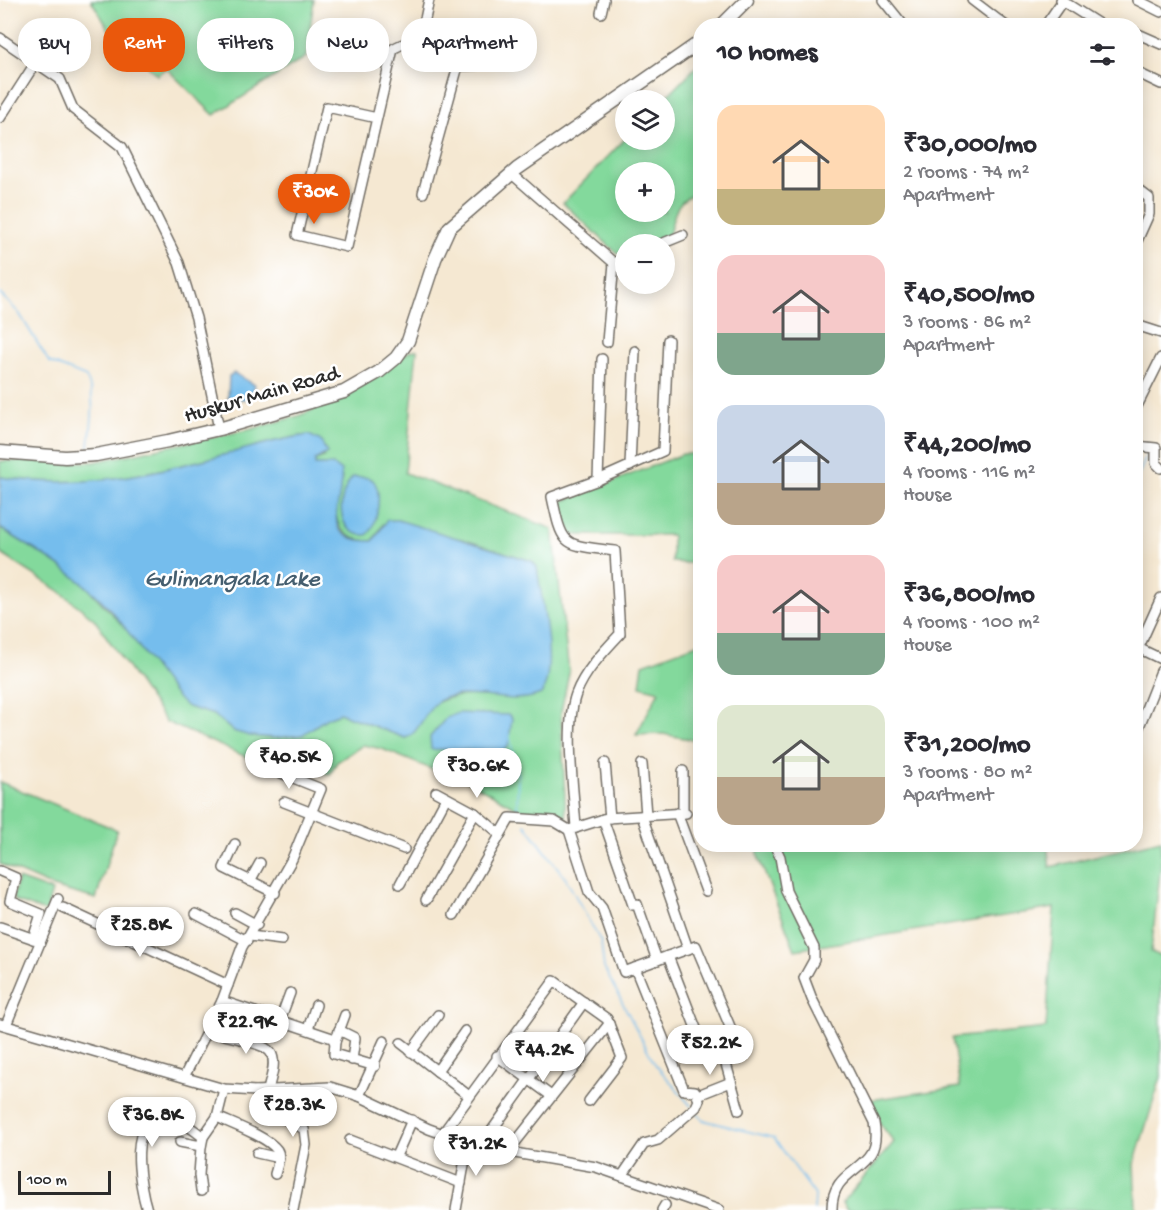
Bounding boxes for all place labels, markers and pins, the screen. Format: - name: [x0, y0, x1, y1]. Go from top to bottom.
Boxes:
- pin: ₹30K: [278, 174, 350, 225]
- pin: ₹40.5K: [240, 739, 338, 790]
- pin: ₹30.6K: [428, 748, 526, 799]
- pin: ₹25.8K: [91, 907, 189, 958]
- pin: ₹22.9K: [197, 1004, 295, 1055]
- pin: ₹52.2K: [661, 1025, 759, 1076]
- pin: ₹44.2K: [494, 1032, 592, 1083]
- pin: ₹28.3K: [244, 1087, 342, 1138]
- pin: ₹36.8K: [103, 1097, 201, 1148]
- pin: ₹31.2K: [427, 1126, 525, 1177]

